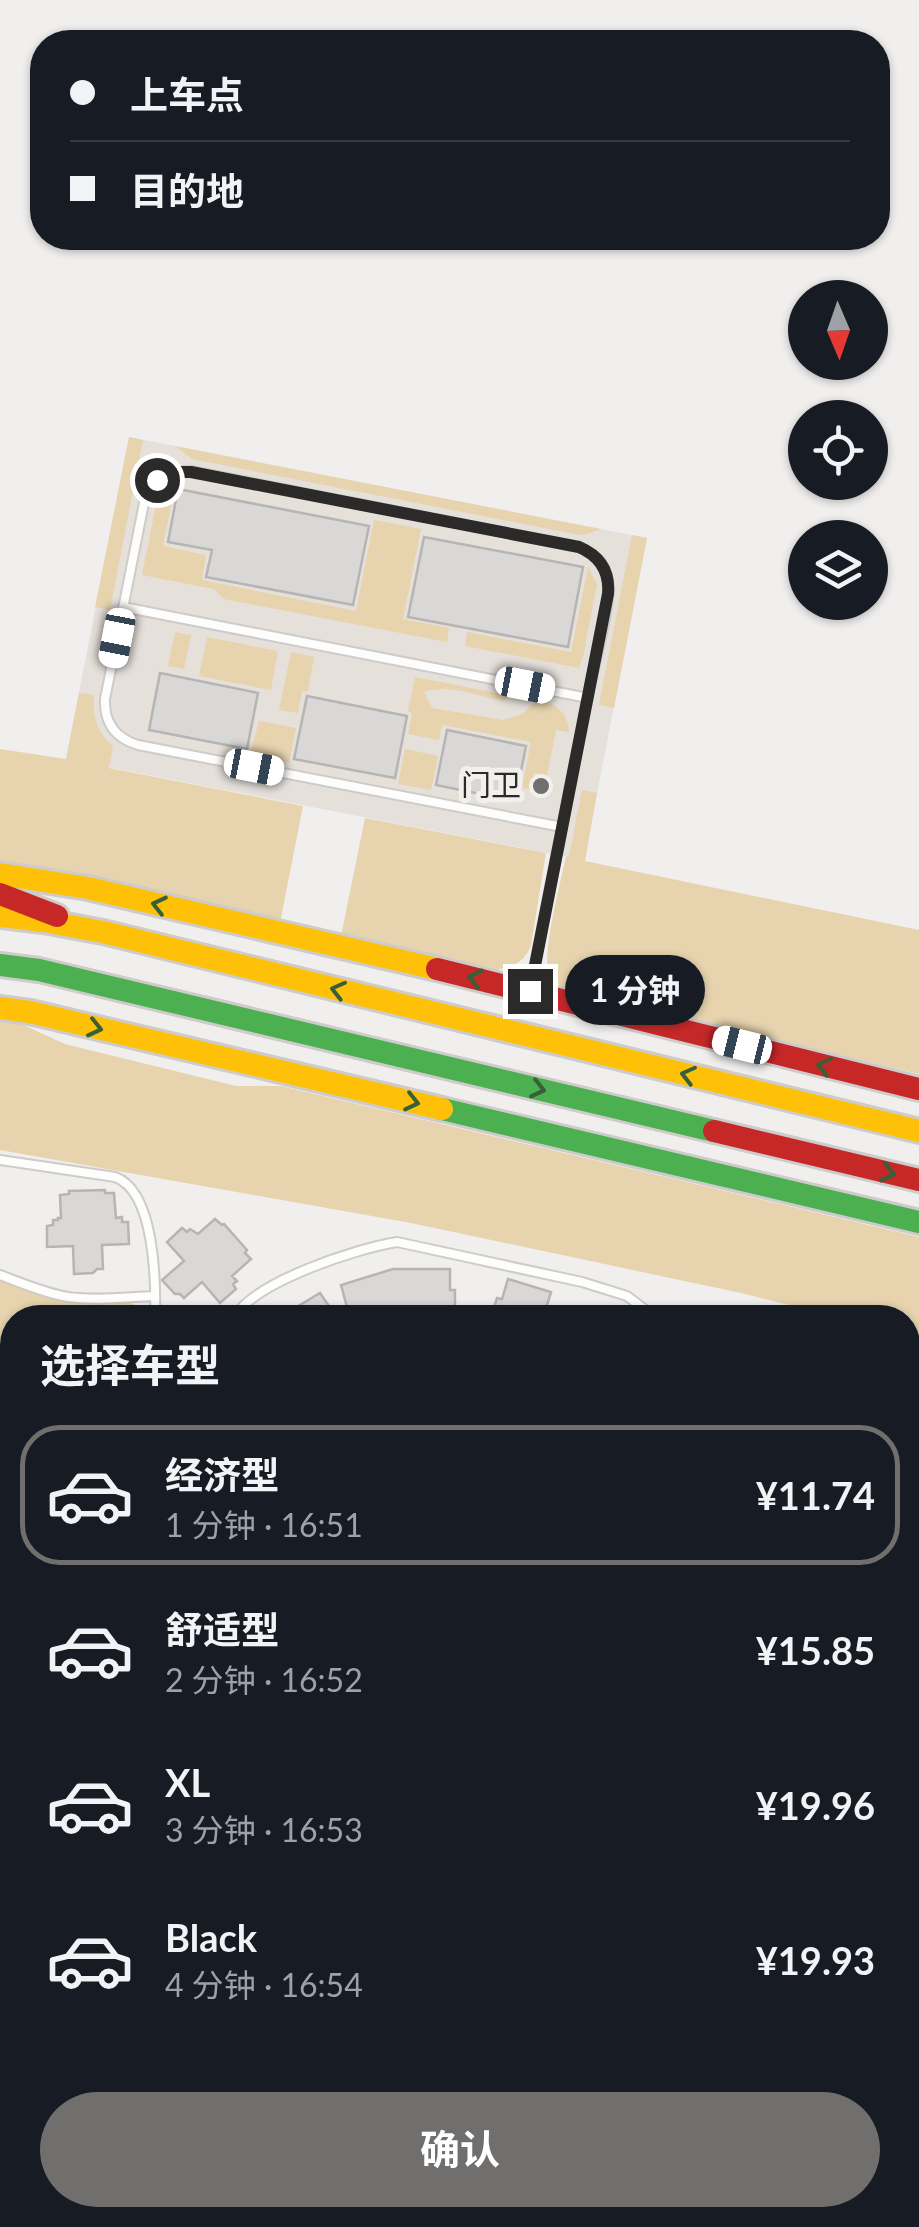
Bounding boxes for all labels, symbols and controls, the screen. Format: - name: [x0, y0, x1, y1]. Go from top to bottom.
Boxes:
- text: 上车点: [130, 71, 244, 117]
- text: 目的地: [130, 167, 244, 213]
- north arrow: [788, 280, 888, 380]
- map controls: [788, 280, 888, 620]
- button: locate: [788, 400, 888, 500]
- route start: [135, 458, 180, 503]
- button: layers: [788, 520, 888, 620]
- car: [97, 606, 137, 670]
- car: [493, 665, 557, 705]
- car: [222, 747, 286, 787]
- place label: 门卫: [461, 766, 521, 802]
- marker: 门卫: [530, 775, 552, 797]
- one-way arrow: [151, 895, 168, 916]
- callout: 1 分钟: [565, 956, 705, 1026]
- one-way arrow: [467, 969, 484, 990]
- route end: [508, 969, 553, 1014]
- text: 1 分钟: [590, 970, 680, 1009]
- one-way arrow: [330, 981, 347, 1002]
- one-way arrow: [87, 1016, 104, 1037]
- car: [709, 1023, 775, 1067]
- one-way arrow: [816, 1056, 833, 1077]
- one-way arrow: [680, 1066, 697, 1087]
- one-way arrow: [529, 1077, 546, 1098]
- one-way arrow: [403, 1090, 420, 1111]
- one-way arrow: [879, 1161, 896, 1182]
- text: 选择车型: [40, 1338, 220, 1392]
- icon: car: [45, 1450, 135, 1540]
- text: 经济型: [165, 1451, 279, 1497]
- text: ¥11.74: [756, 1472, 875, 1518]
- text: 1 分钟 · 16:51: [165, 1505, 363, 1544]
- icon: car: [45, 1605, 135, 1695]
- text: 舒适型: [165, 1606, 279, 1652]
- text: ¥15.85: [756, 1627, 875, 1673]
- text: 2 分钟 · 16:52: [165, 1660, 363, 1699]
- text: XL: [165, 1759, 210, 1805]
- icon: car: [45, 1760, 135, 1850]
- text: ¥19.96: [756, 1782, 875, 1828]
- text: 3 分钟 · 16:53: [165, 1810, 363, 1849]
- text: Black: [165, 1914, 257, 1960]
- icon: car: [45, 1915, 135, 2005]
- text: ¥19.93: [756, 1937, 875, 1983]
- text: 4 分钟 · 16:54: [165, 1965, 363, 2004]
- button: 确认: [40, 2092, 880, 2207]

